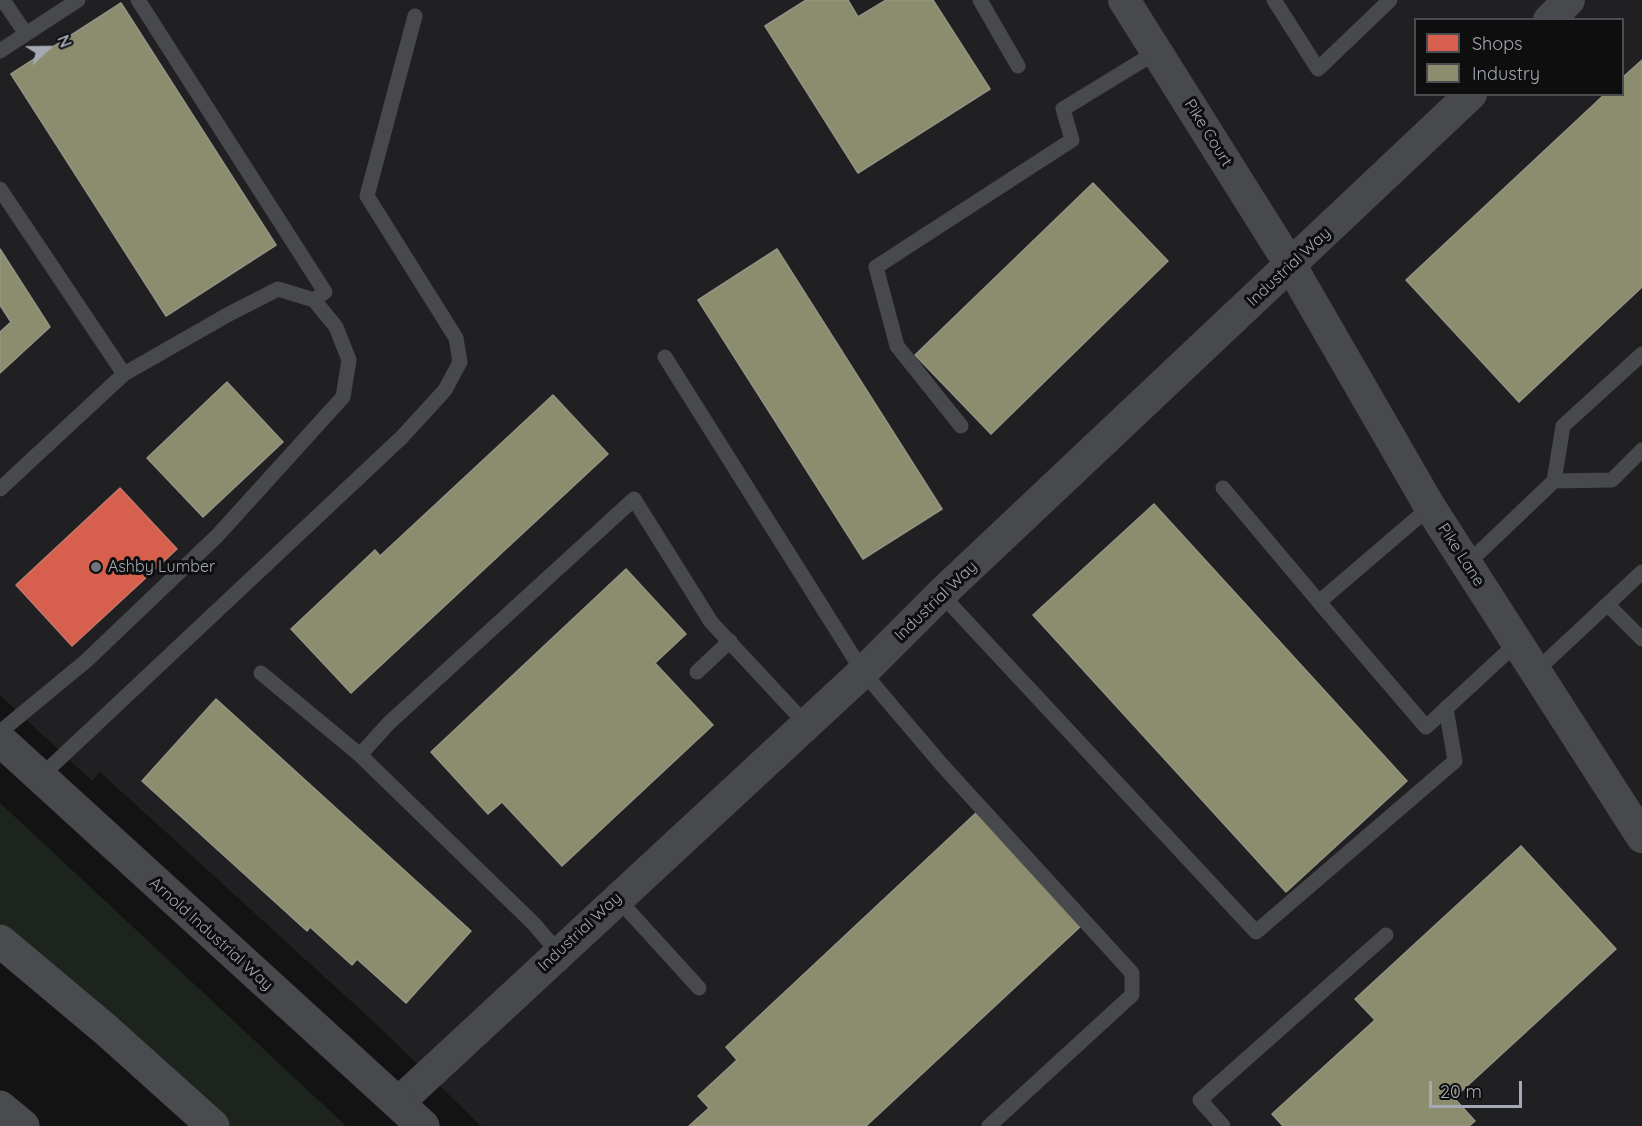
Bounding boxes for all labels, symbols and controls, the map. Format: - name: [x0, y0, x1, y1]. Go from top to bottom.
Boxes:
- north arrow: [18, 18, 78, 78]
- legend: [1414, 18, 1624, 96]
- text: N: [53, 32, 76, 50]
- text: Shops: [1472, 32, 1523, 55]
- text: Industry: [1472, 62, 1540, 85]
- street label: Pike Court: [1180, 96, 1236, 170]
- street label: Industrial Way: [1243, 224, 1335, 310]
- street label: Pike Lane: [1434, 520, 1488, 590]
- place label: Ashby Lumber: [108, 557, 215, 577]
- street label: Industrial Way: [891, 557, 981, 645]
- marker: Ashby Lumber: [89, 560, 103, 574]
- street label: Arnold Industrial Way: [145, 873, 277, 995]
- street label: Industrial Way: [534, 889, 626, 975]
- scale bar: [1432, 1069, 1525, 1107]
- text: 20 m: [1440, 1080, 1482, 1103]

